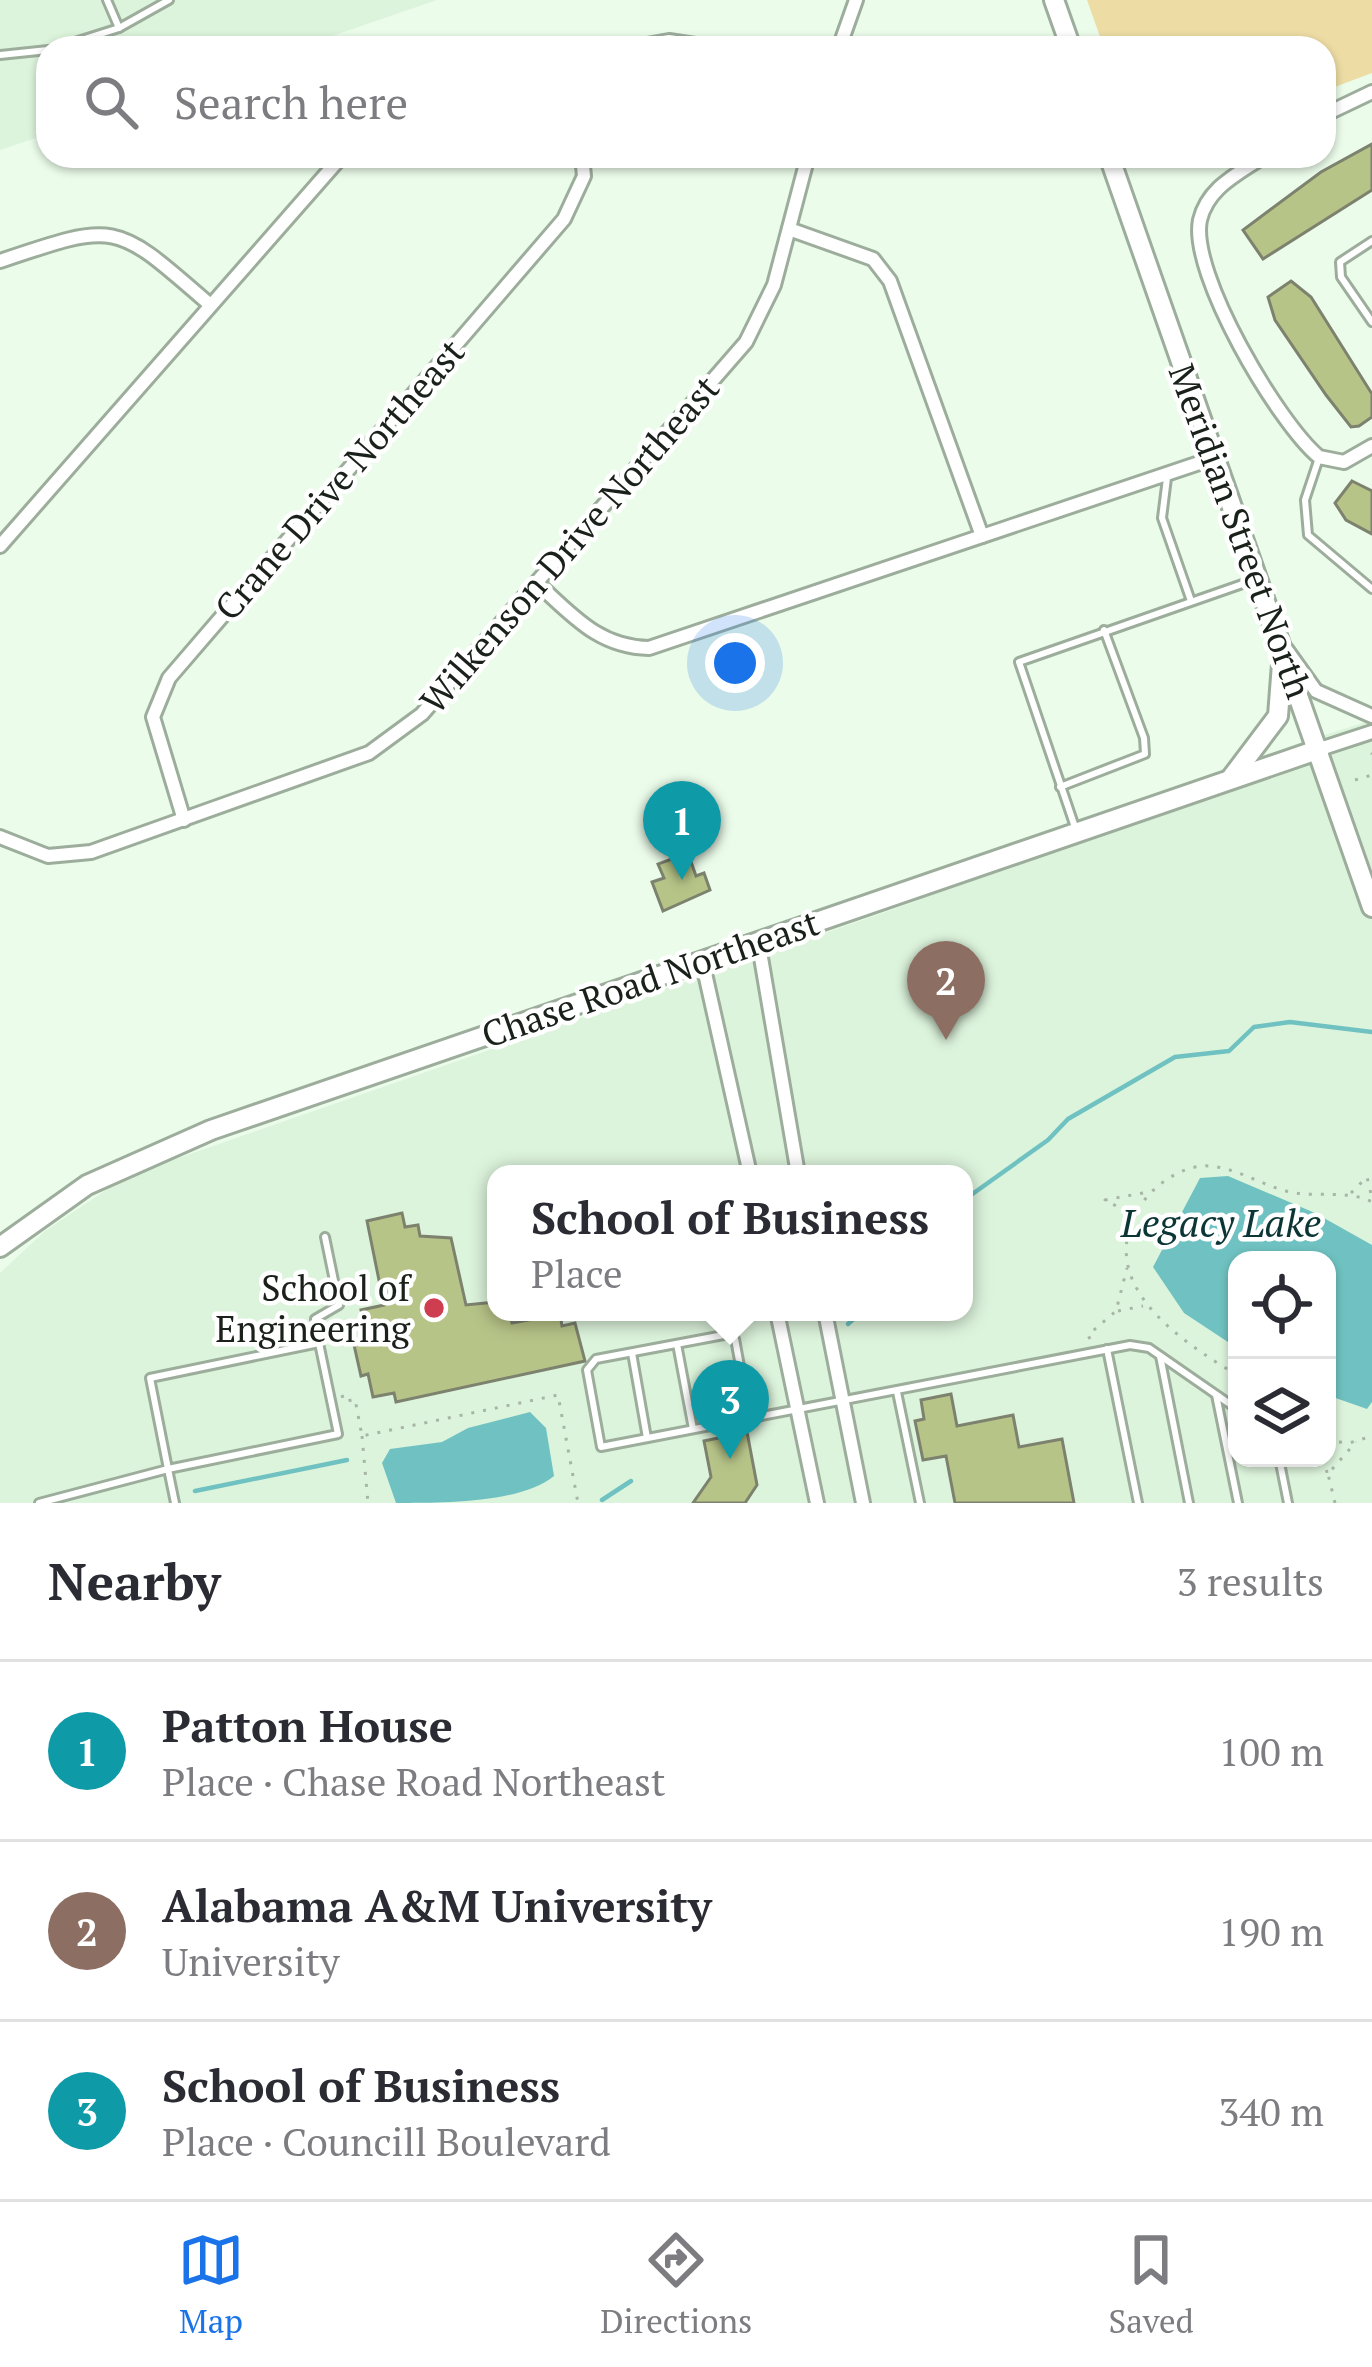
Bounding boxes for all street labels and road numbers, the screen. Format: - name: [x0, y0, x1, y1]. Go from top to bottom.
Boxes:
- street label: Crane Drive Northeast: [204, 329, 474, 629]
- street label: Meridian Street North: [1159, 357, 1323, 705]
- street label: Wilkenson Drive Northeast: [409, 365, 729, 723]
- street label: Chase Road Northeast: [475, 898, 825, 1058]

